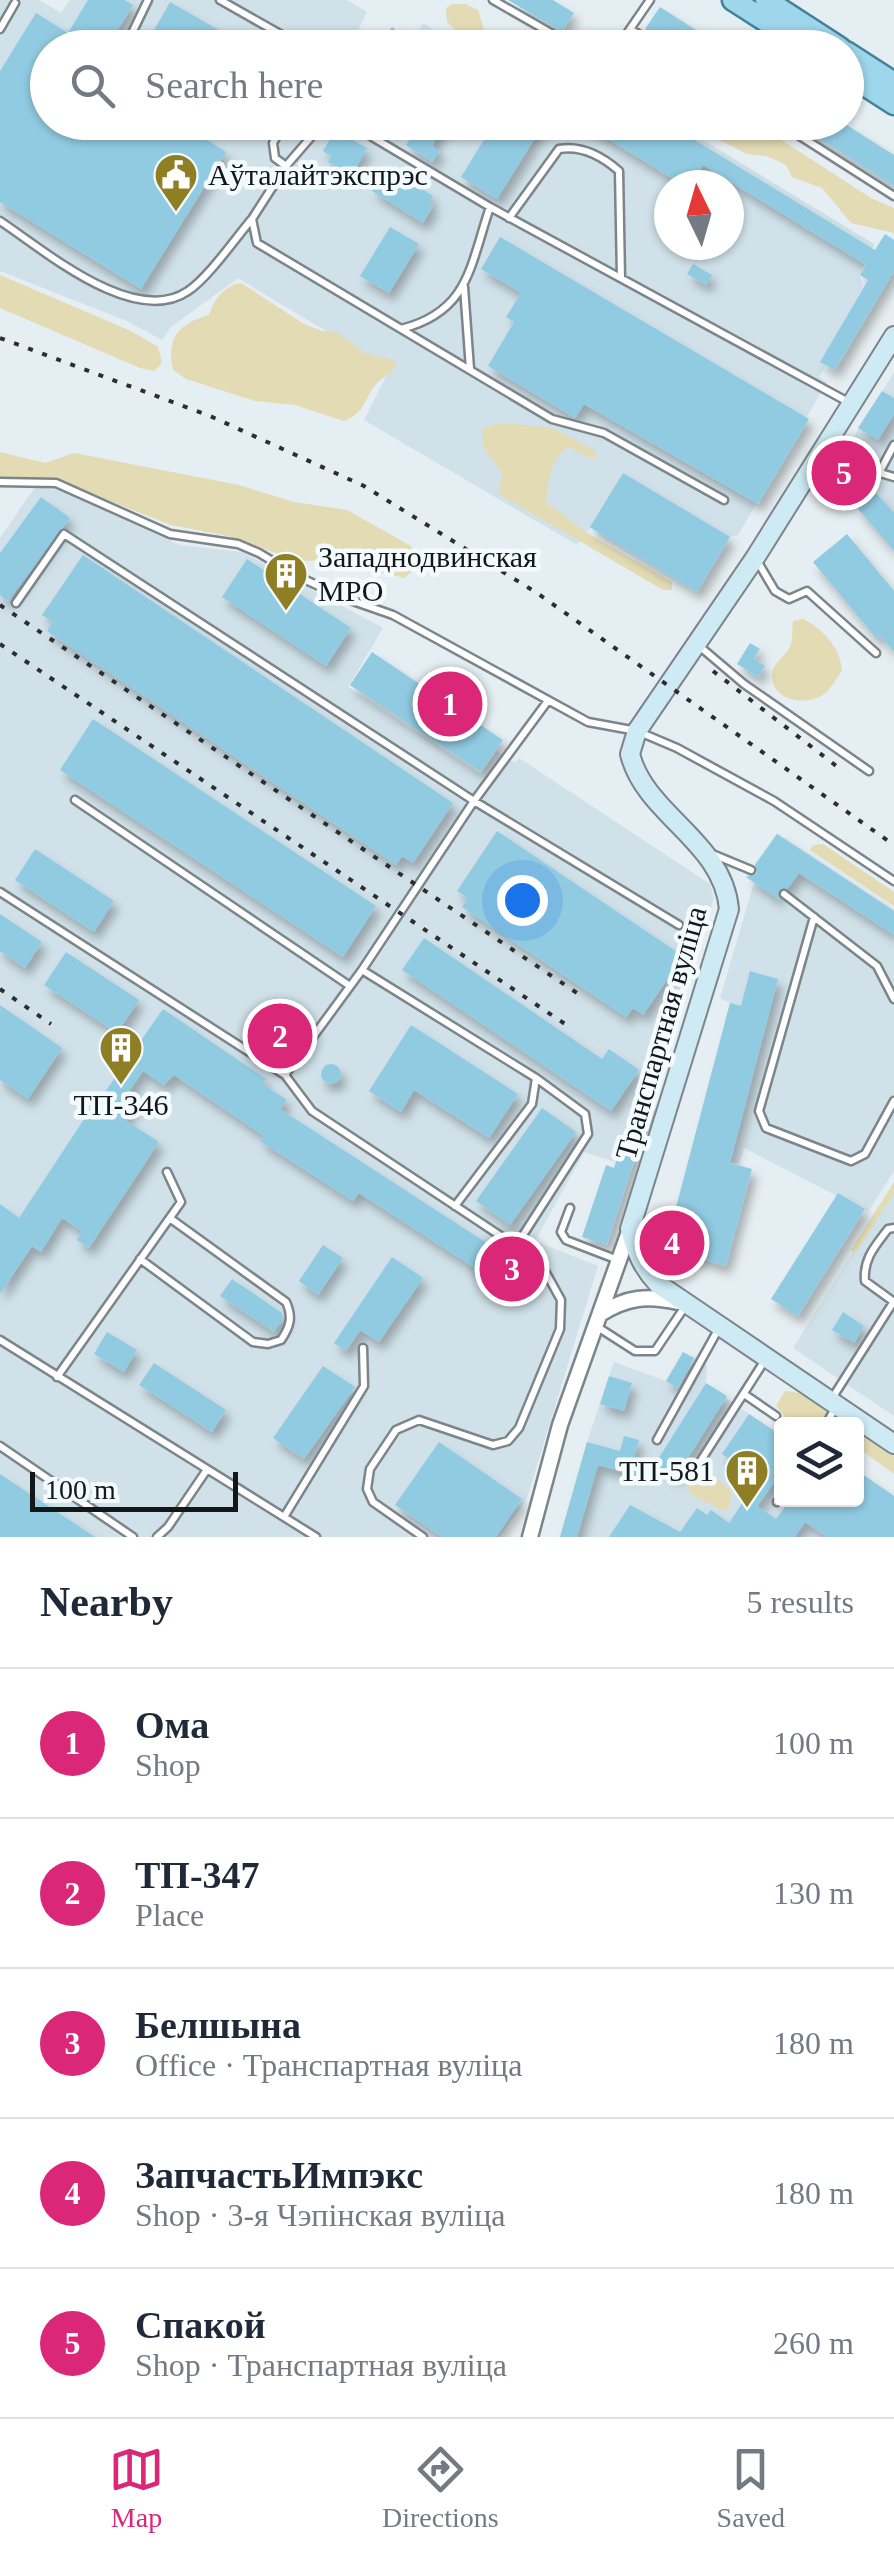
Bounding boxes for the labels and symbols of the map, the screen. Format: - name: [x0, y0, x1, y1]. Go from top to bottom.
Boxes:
- public building icon: Аўталайтэкспрэс: [153, 152, 199, 213]
- place label: Аўталайтэкспрэс: [208, 158, 428, 191]
- north arrow: [654, 170, 744, 260]
- pin: 5: [812, 436, 876, 510]
- place label: Западнодвинская МРО: [318, 540, 537, 607]
- building icon: Западнодвинская МРО: [263, 551, 309, 612]
- pin: 1: [418, 666, 482, 742]
- your location: [497, 875, 548, 926]
- street label: Транспартная вуліца: [609, 902, 713, 1163]
- pin: 2: [248, 998, 312, 1074]
- building icon: ТП-346: [98, 1025, 144, 1086]
- place label: ТП-346: [74, 1088, 168, 1121]
- pin: 4: [640, 1206, 704, 1280]
- pin: 3: [480, 1232, 544, 1306]
- building icon: ТП-581: [724, 1448, 770, 1509]
- place label: ТП-581: [619, 1454, 714, 1487]
- scale bar: [30, 1467, 238, 1512]

